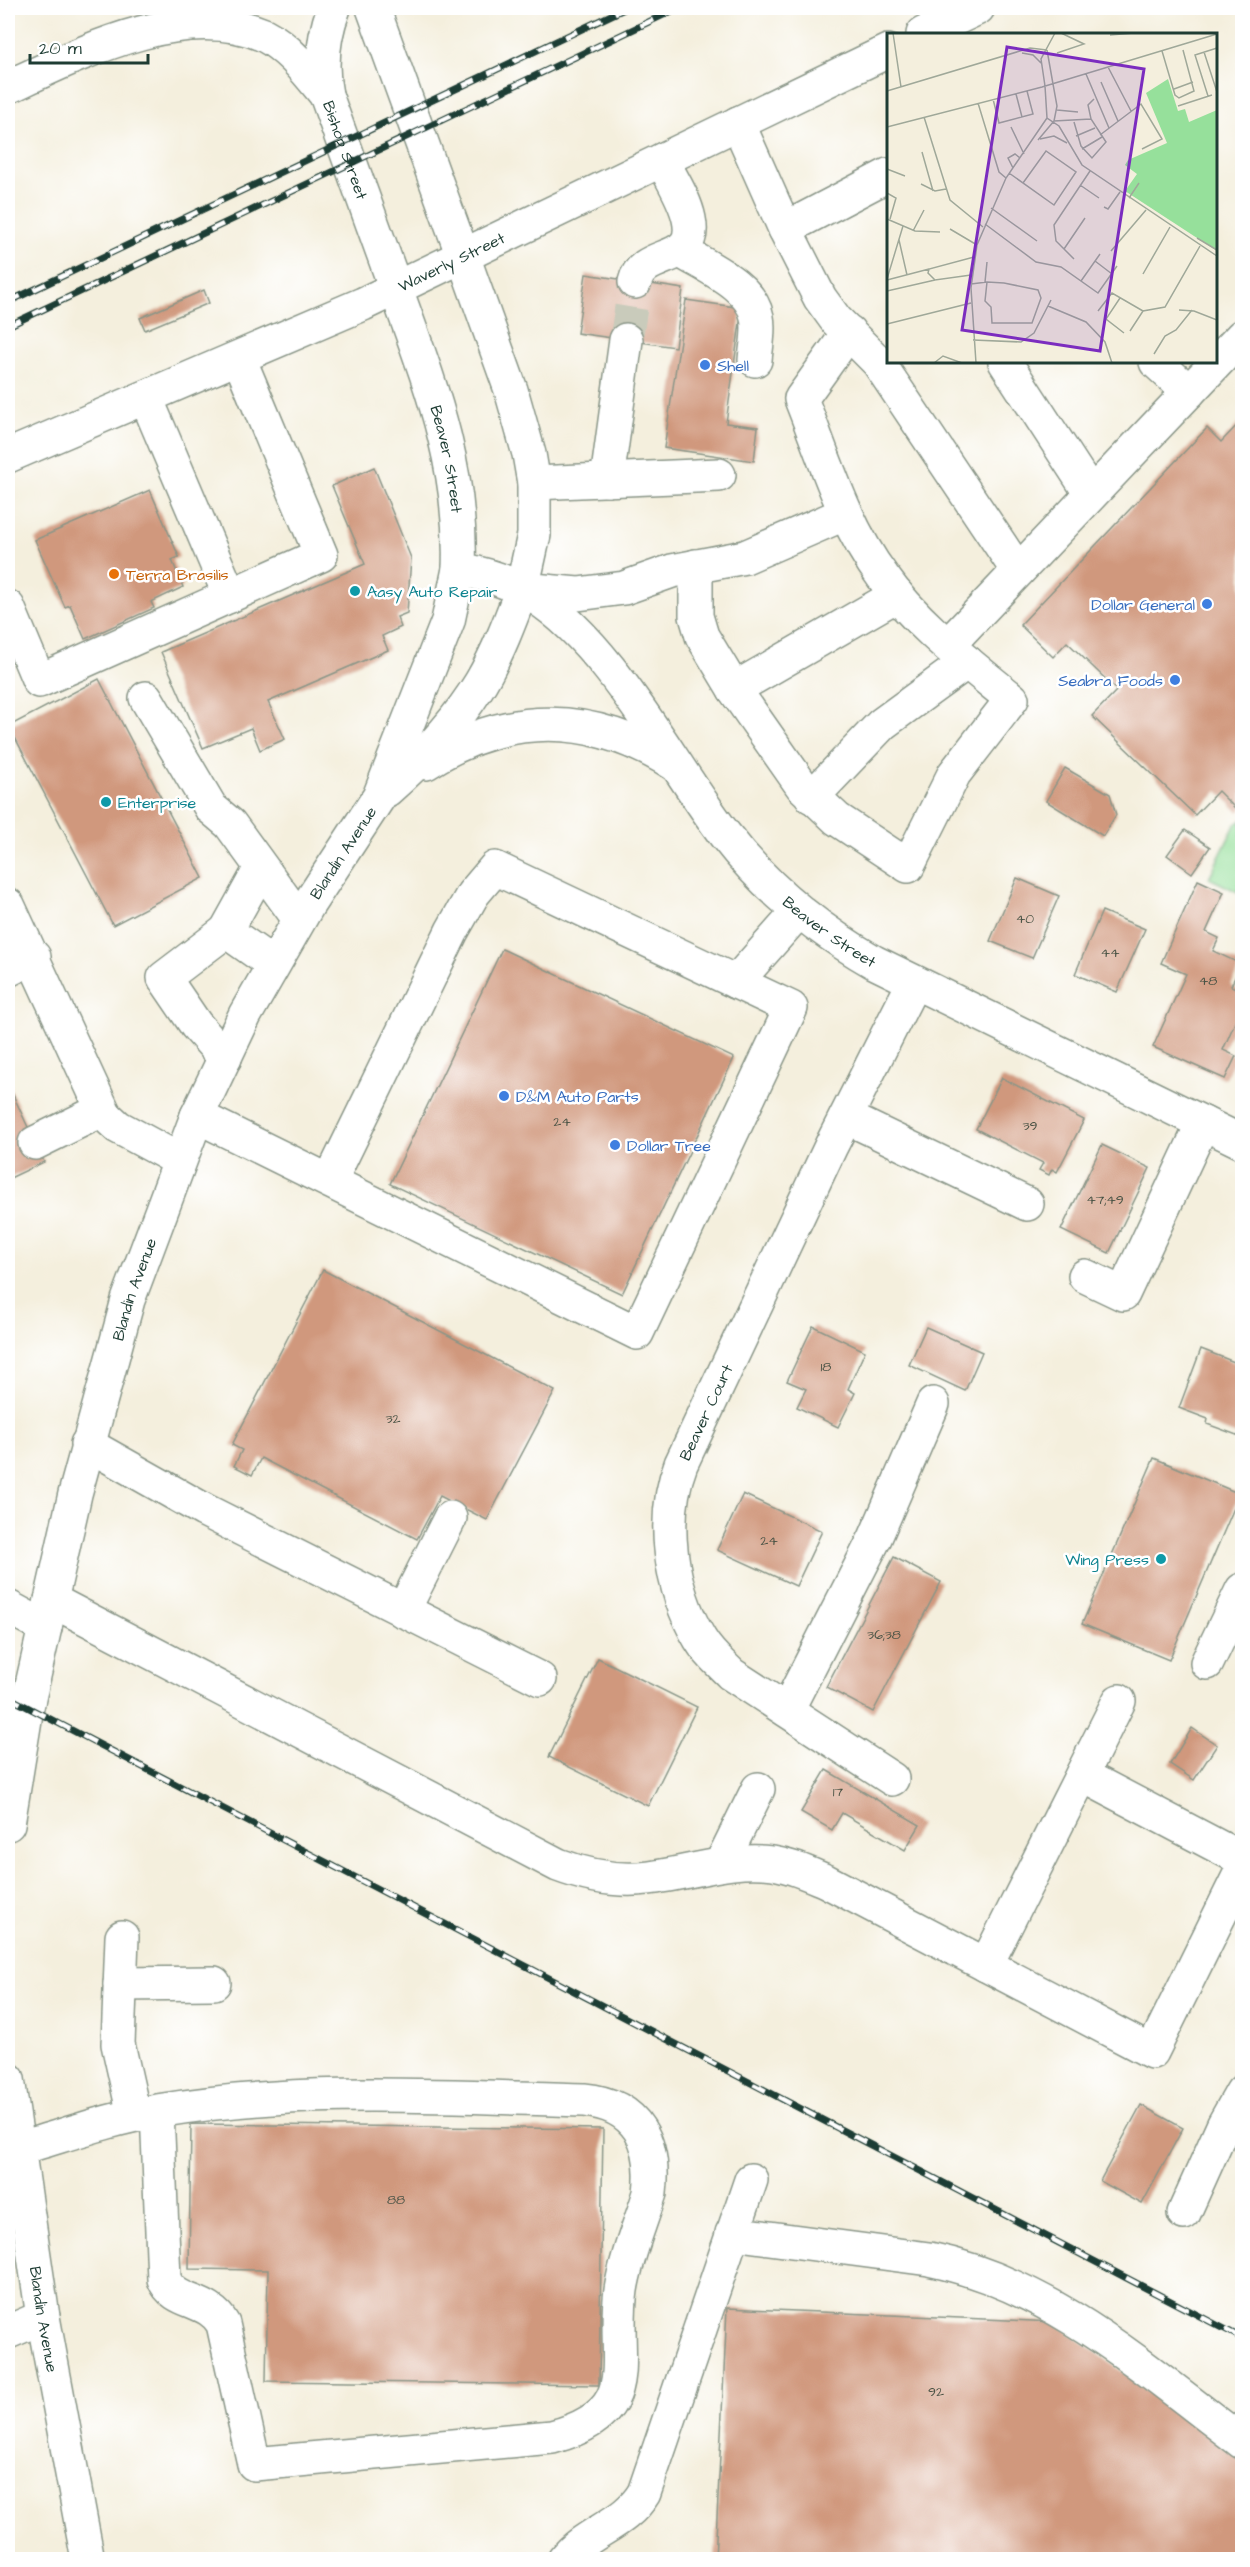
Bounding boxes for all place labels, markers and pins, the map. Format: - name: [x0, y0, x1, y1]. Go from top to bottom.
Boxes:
- place label: Shell: [717, 355, 749, 377]
- marker: Shell: [698, 358, 712, 372]
- place label: Terra Brasilis: [126, 564, 229, 586]
- marker: Terra Brasilis: [107, 567, 121, 581]
- place label: Aasy Auto Repair: [367, 581, 497, 604]
- marker: Aasy Auto Repair: [348, 584, 362, 598]
- place label: Dollar General: [1091, 594, 1195, 616]
- marker: Dollar General: [1200, 597, 1214, 611]
- place label: Seabra Foods: [1058, 670, 1163, 692]
- marker: Seabra Foods: [1168, 673, 1182, 687]
- place label: Enterprise: [118, 792, 197, 814]
- marker: Enterprise: [99, 795, 113, 809]
- place label: D&M Auto Parts: [516, 1086, 639, 1108]
- marker: D&M Auto Parts: [497, 1089, 511, 1103]
- place label: Dollar Tree: [627, 1135, 711, 1157]
- marker: Dollar Tree: [608, 1138, 622, 1152]
- place label: Wing Press: [1065, 1549, 1149, 1572]
- marker: Wing Press: [1154, 1552, 1168, 1566]

